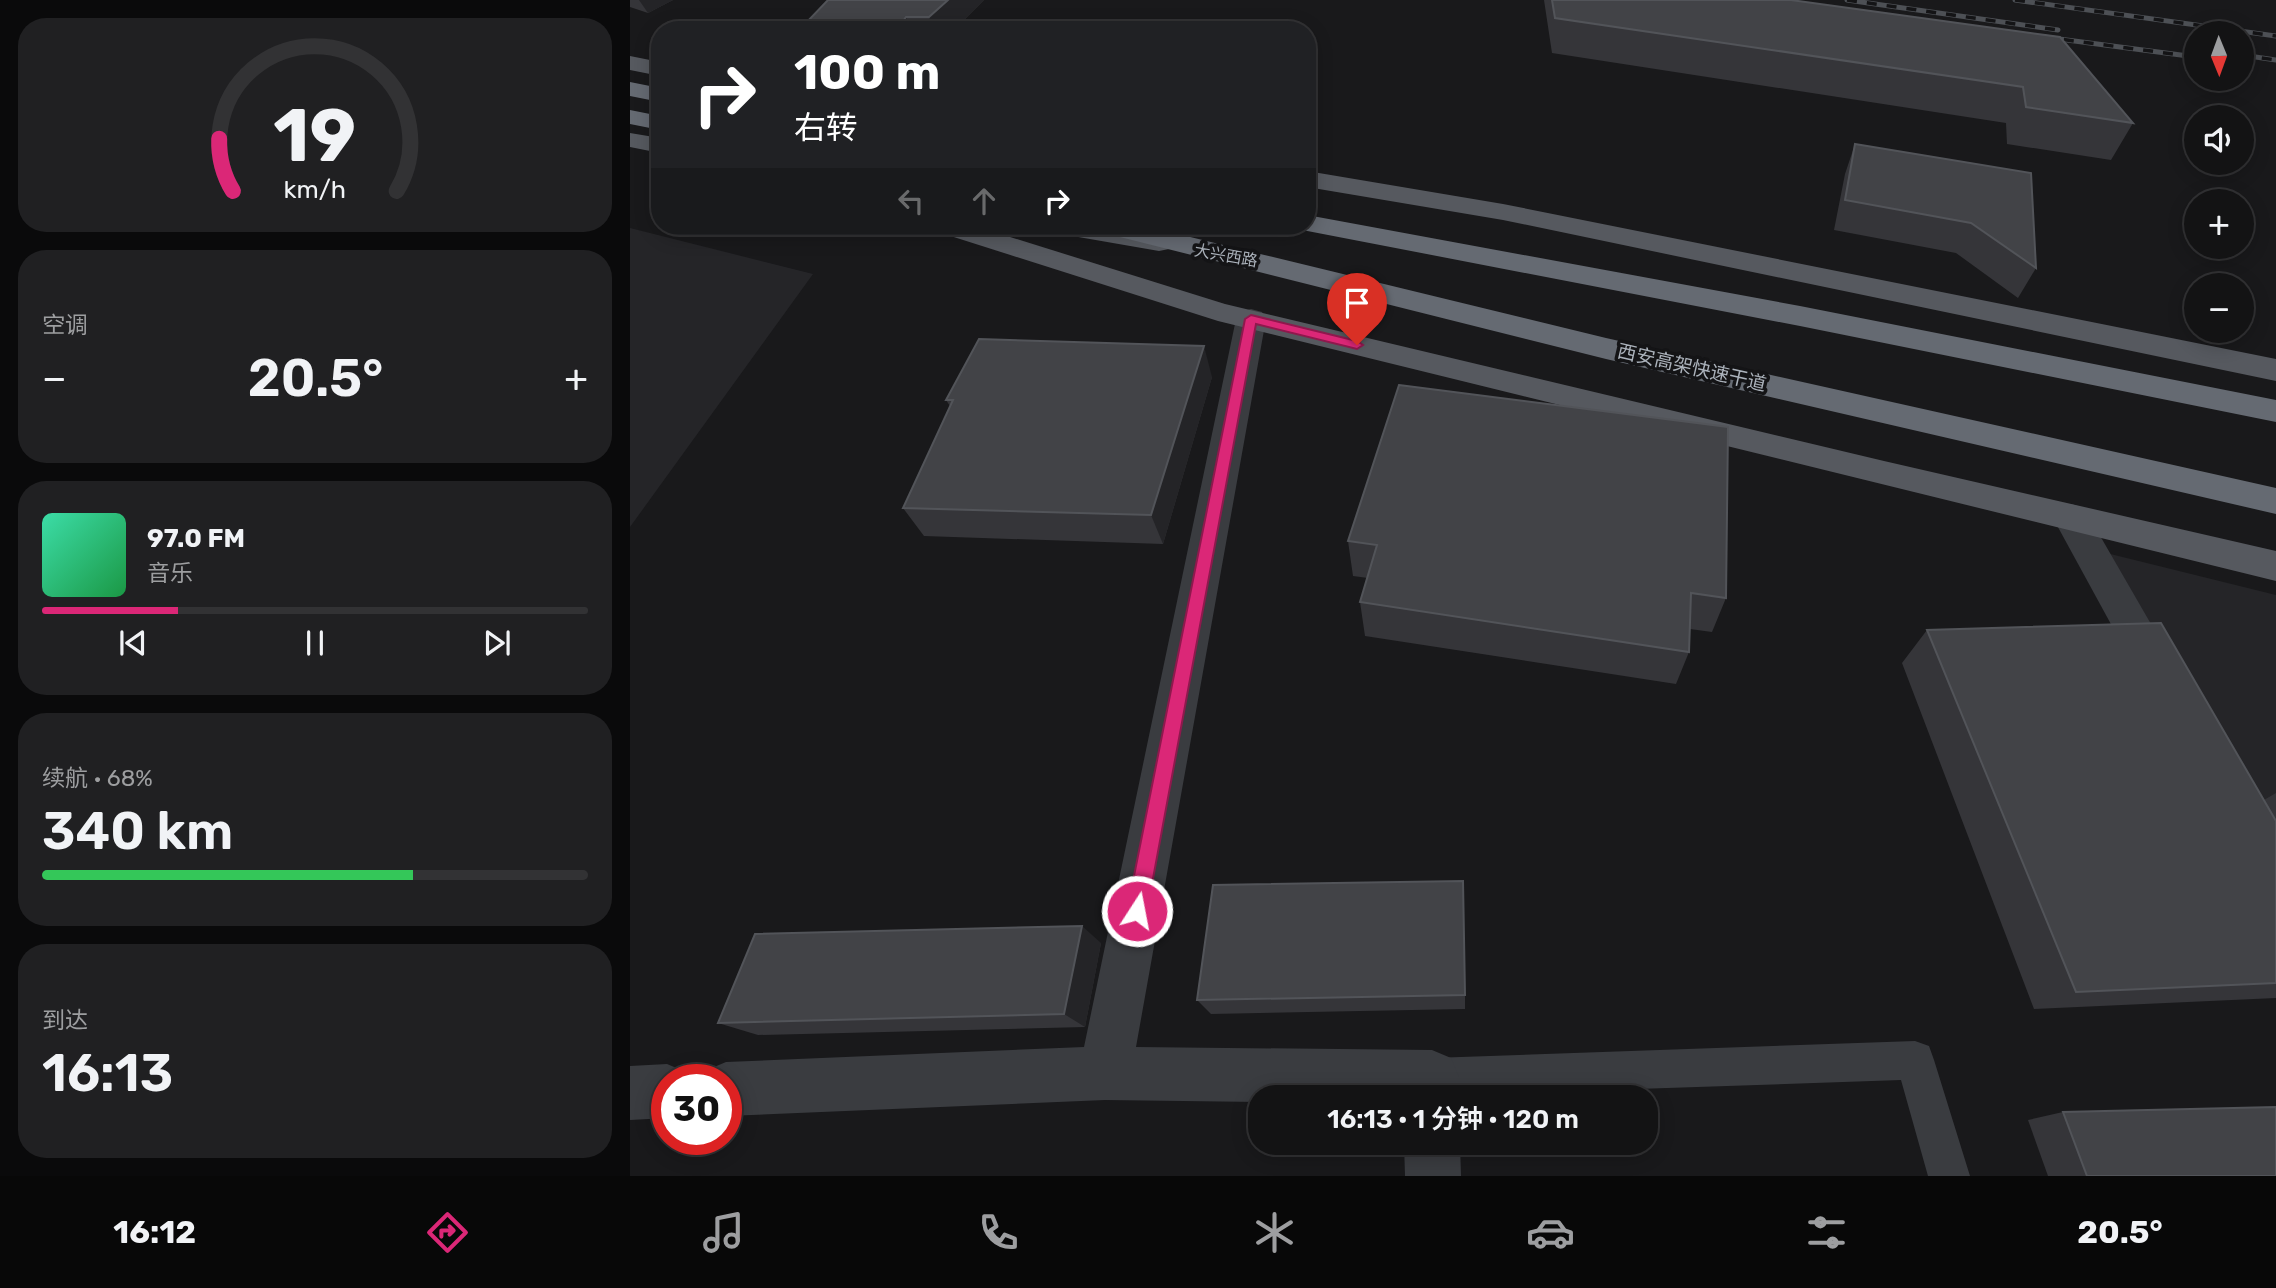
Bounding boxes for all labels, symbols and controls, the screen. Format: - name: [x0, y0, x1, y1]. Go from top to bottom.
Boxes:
- north arrow: [2184, 21, 2254, 91]
- map controls: [2184, 21, 2254, 343]
- text: 100 m: [794, 43, 940, 101]
- icon: right: [679, 49, 770, 140]
- text: 19: [274, 93, 356, 179]
- button: sound: [2184, 105, 2254, 175]
- text: 右转: [794, 109, 858, 147]
- text: km/h: [284, 175, 346, 204]
- icon: left: [892, 182, 930, 220]
- icon: ahead: [965, 182, 1003, 220]
- icon: right: [1038, 182, 1076, 220]
- button: +: [2184, 189, 2254, 259]
- street label: 大兴西路: [1193, 241, 1259, 270]
- pin: [1327, 273, 1387, 345]
- button: −: [2184, 273, 2254, 343]
- icon: arrive: [1338, 284, 1376, 322]
- text: 空调: [42, 311, 88, 339]
- street label: 西安高架快速干道: [1615, 339, 1769, 396]
- text: 20.5°: [248, 347, 383, 409]
- text: −: [42, 355, 67, 401]
- text: +: [564, 355, 588, 401]
- text: 97.0 FM: [147, 523, 245, 554]
- text: 音乐: [147, 559, 193, 587]
- icon: previous: [114, 624, 152, 662]
- icon: pause: [296, 624, 334, 662]
- icon: next: [478, 624, 516, 662]
- text: 续航 · 68%: [42, 764, 153, 792]
- text: 340 km: [42, 800, 233, 862]
- position arrow: [1100, 874, 1174, 948]
- text: 到达: [42, 1006, 88, 1034]
- text: 16:13: [42, 1042, 173, 1104]
- speed limit sign: 30: [651, 1064, 742, 1155]
- text: 16:13 · 1 分钟 · 120 m: [1327, 1104, 1579, 1135]
- icon: directions: [423, 1208, 472, 1257]
- icon: music: [699, 1208, 748, 1257]
- icon: phone: [974, 1208, 1023, 1257]
- icon: climate: [1250, 1208, 1299, 1257]
- icon: car: [1526, 1208, 1575, 1257]
- icon: filters: [1802, 1208, 1851, 1257]
- text: 16:12: [113, 1213, 196, 1251]
- text: 20.5°: [2077, 1213, 2163, 1251]

